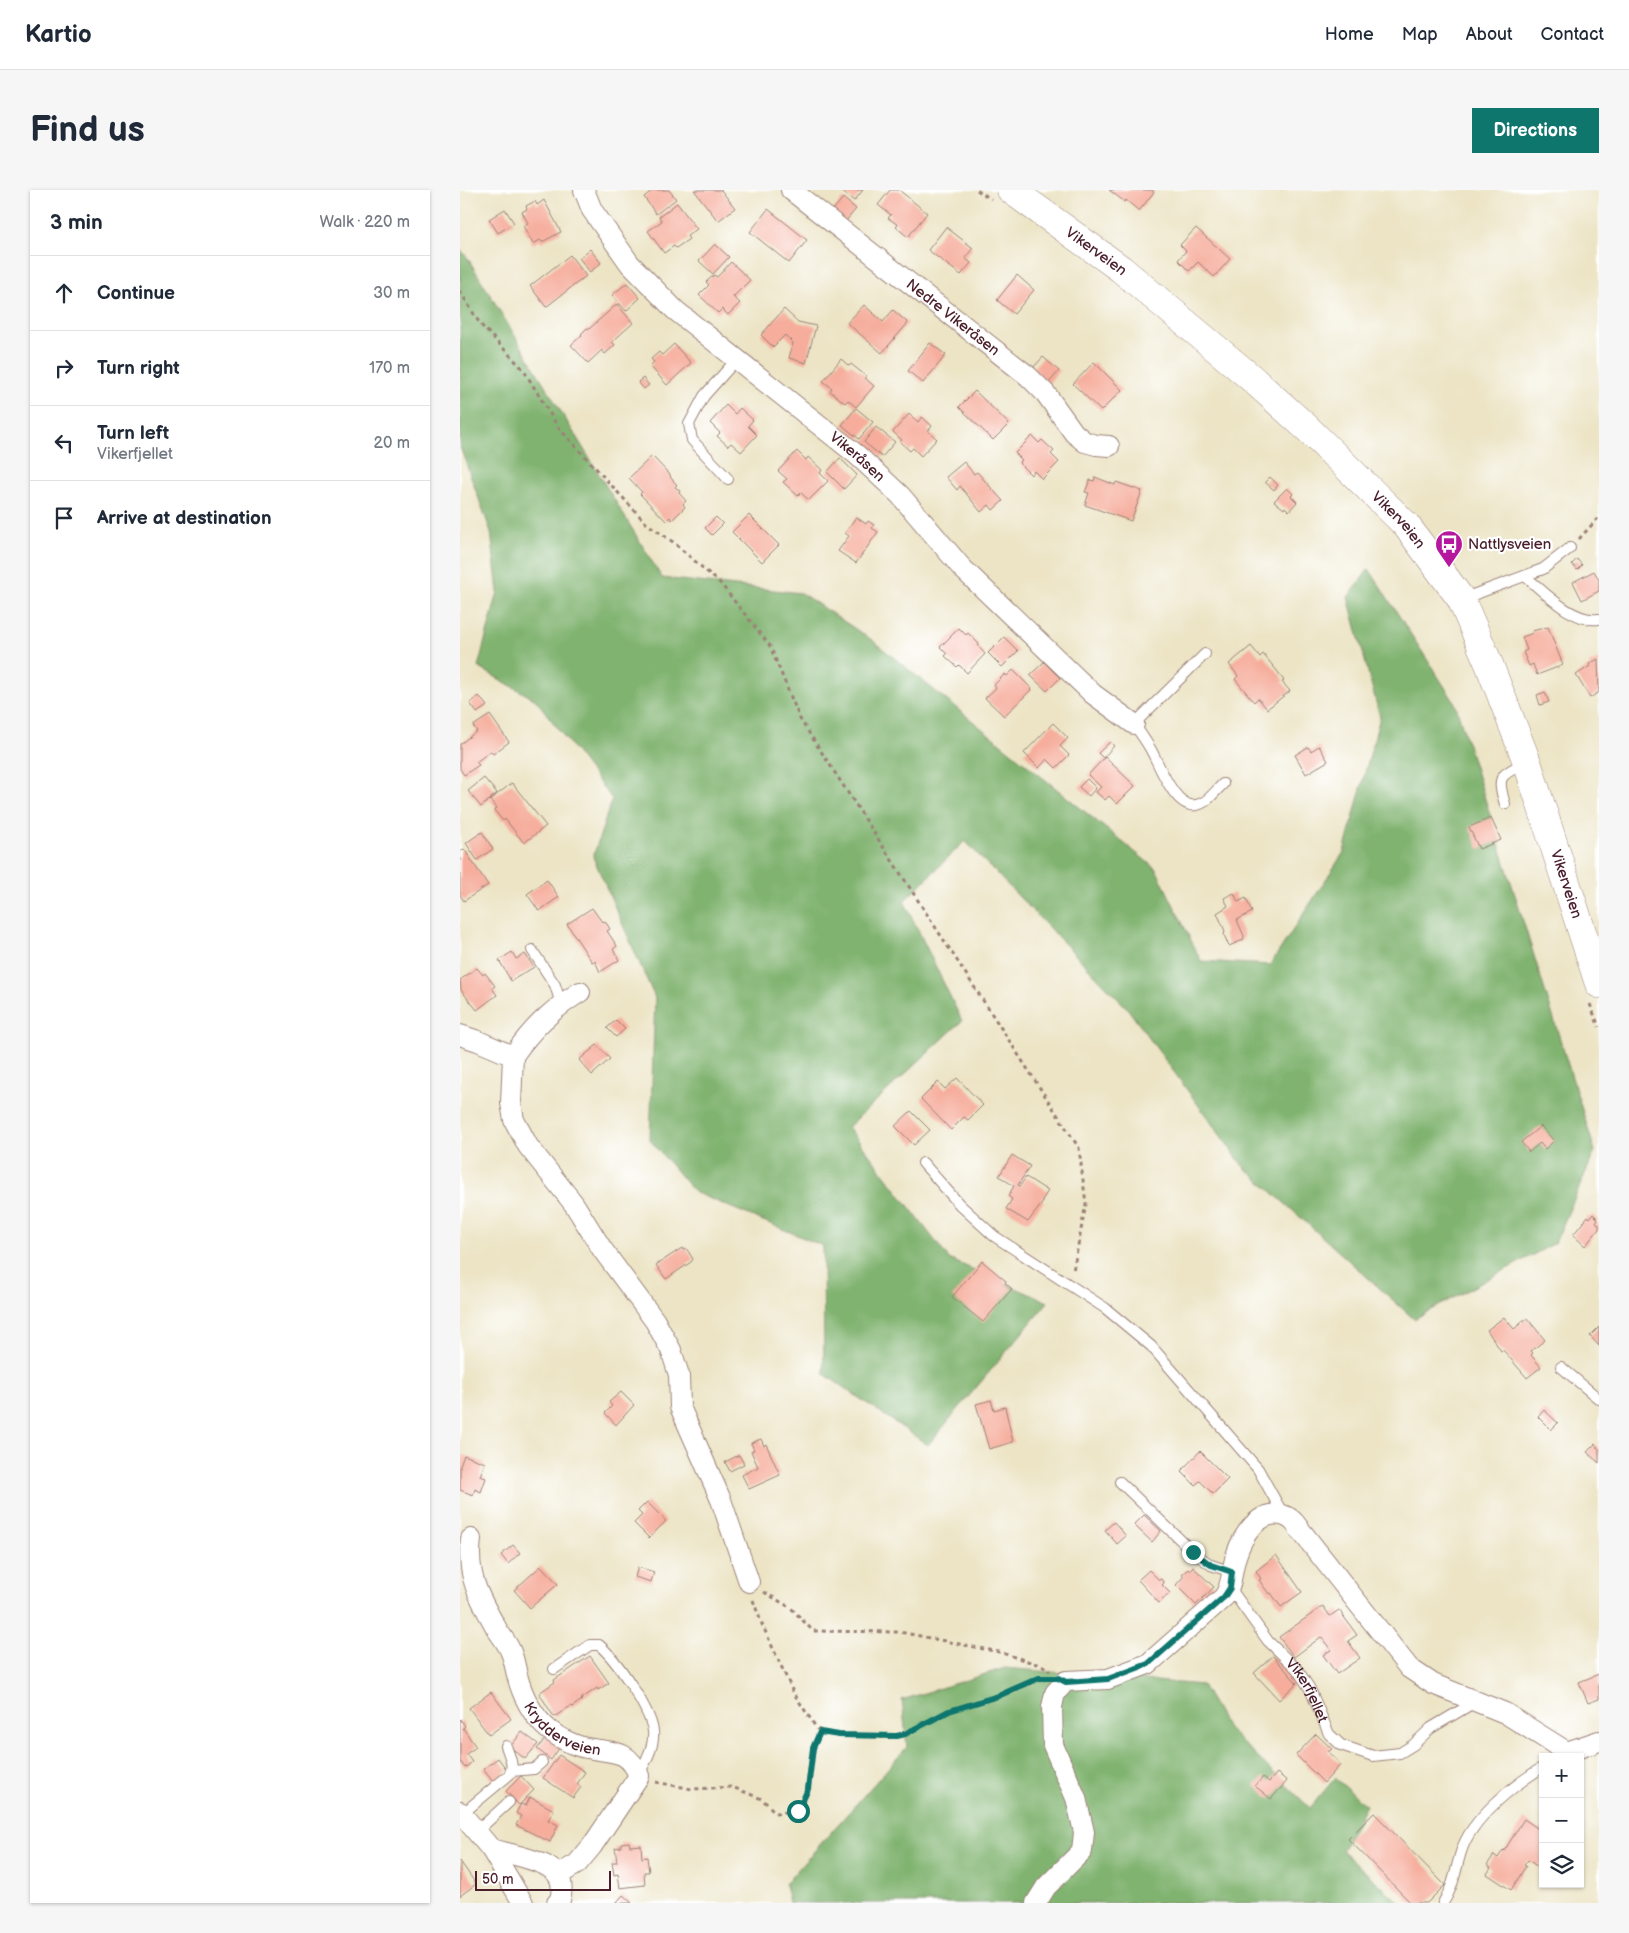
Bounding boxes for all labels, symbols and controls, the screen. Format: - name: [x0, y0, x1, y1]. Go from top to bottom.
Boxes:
- text: Kartio: [25, 20, 92, 49]
- text: Home: [1325, 24, 1374, 45]
- text: Map: [1402, 24, 1438, 45]
- text: About: [1466, 24, 1513, 45]
- text: Contact: [1541, 24, 1604, 45]
- button: Directions: [1472, 108, 1599, 153]
- text: Find us: [30, 109, 145, 152]
- text: 3 min: [50, 210, 103, 235]
- text: Walk · 220 m: [320, 213, 410, 232]
- street label: Vikerveien: [1062, 223, 1131, 280]
- street label: Nedre Vikeråsen: [902, 275, 1004, 360]
- icon: ahead: [50, 279, 78, 307]
- text: Continue: [97, 282, 175, 305]
- text: 30 m: [373, 284, 410, 303]
- icon: right: [50, 354, 78, 382]
- text: Turn right: [97, 357, 180, 380]
- text: 170 m: [369, 359, 410, 378]
- text: Turn left: [97, 422, 169, 445]
- street label: Vikeråsen: [826, 427, 889, 486]
- icon: left: [50, 429, 78, 457]
- text: 20 m: [374, 434, 410, 453]
- text: Vikerfjellet: [97, 445, 173, 464]
- street label: Vikerveien: [1368, 487, 1430, 552]
- icon: arrive: [50, 504, 78, 532]
- text: Arrive at destination: [97, 507, 272, 530]
- bus stop icon: Nattlysveien: [1434, 529, 1464, 568]
- place label: Nattlysveien: [1468, 535, 1551, 554]
- street label: Vikerveien: [1547, 847, 1587, 921]
- route end: [1182, 1541, 1205, 1564]
- street label: Vikerfjellet: [1282, 1654, 1333, 1725]
- street label: Krydderveien: [519, 1698, 602, 1760]
- map controls: [1539, 1753, 1584, 1888]
- button: +: [1539, 1753, 1584, 1798]
- button: −: [1539, 1798, 1584, 1843]
- route start: [787, 1800, 810, 1823]
- button: layers: [1539, 1843, 1584, 1888]
- scale bar: [475, 1868, 611, 1891]
- text: 50 m: [482, 1871, 514, 1888]

